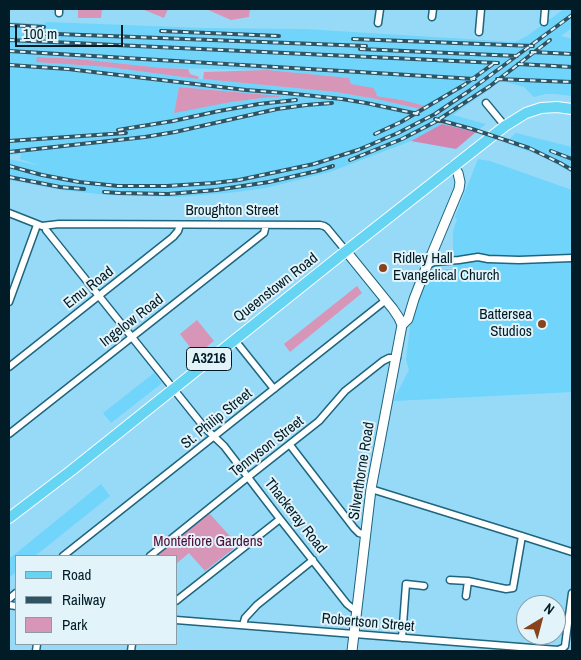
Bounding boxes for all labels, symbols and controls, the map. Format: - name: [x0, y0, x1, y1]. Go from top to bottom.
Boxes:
- scale bar: [18, 15, 125, 47]
- text: 100 m: [23, 23, 57, 44]
- street label: Broughton Street: [186, 202, 278, 220]
- street label: Queenstown Road: [230, 250, 322, 326]
- place label: Ridley Hall Evangelical Church: [393, 250, 500, 285]
- marker: Ridley Hall Evangelical Church: [377, 262, 389, 274]
- street label: Emu Road: [61, 263, 117, 313]
- street label: Ingelow Road: [97, 291, 167, 351]
- place label: Battersea Studios: [479, 306, 532, 341]
- marker: Battersea Studios: [536, 318, 548, 330]
- road number: A3216: [186, 348, 232, 370]
- street label: St. Philip Street: [178, 385, 256, 453]
- street label: Tennyson Street: [226, 413, 308, 481]
- street label: Silverthorne Road: [345, 421, 379, 521]
- street label: Thackeray Road: [260, 475, 330, 557]
- park label: Montefiore Gardens: [153, 533, 263, 551]
- legend: [15, 555, 178, 645]
- text: Road: [62, 564, 91, 585]
- text: Railway: [62, 589, 106, 610]
- north arrow: [516, 595, 566, 645]
- text: N: [541, 599, 558, 618]
- street label: Robertson Street: [321, 610, 415, 636]
- text: Park: [62, 614, 87, 635]

